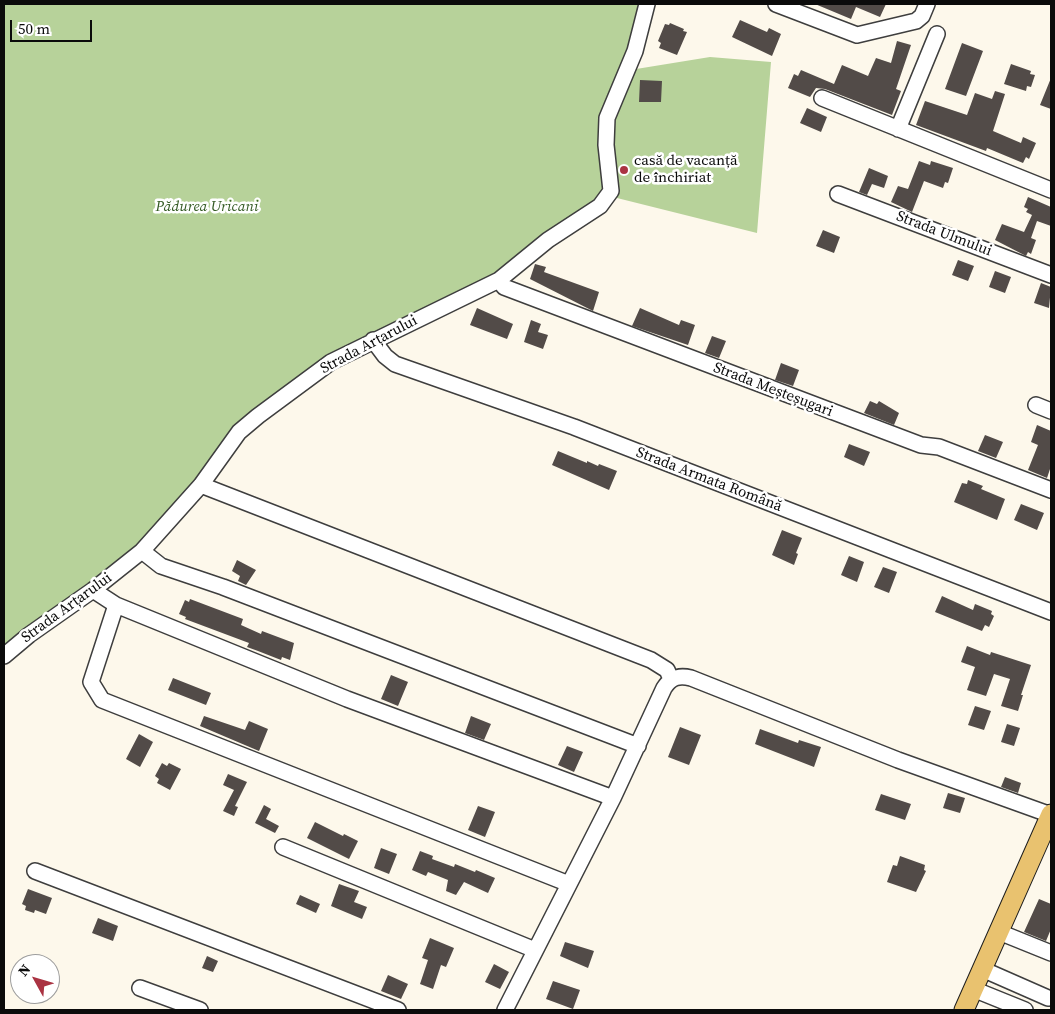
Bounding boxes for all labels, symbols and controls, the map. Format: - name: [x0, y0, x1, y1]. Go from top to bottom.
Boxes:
- scale bar: [12, 10, 95, 42]
- text: 50 m: [18, 18, 50, 39]
- place label: casă de vacanță de închiriat: [634, 152, 738, 187]
- marker: casă de vacanță de închiriat: [618, 164, 630, 176]
- park label: Pădurea Uricani: [155, 198, 259, 216]
- street label: Strada Ulmului: [894, 208, 994, 260]
- street label: Strada Arțarului: [317, 312, 421, 378]
- street label: Strada Meșteșugari: [711, 359, 835, 421]
- street label: Strada Armata Română: [634, 444, 784, 516]
- street label: Strada Arțarului: [18, 569, 116, 647]
- north arrow: [10, 954, 60, 1004]
- text: N: [13, 960, 35, 980]

